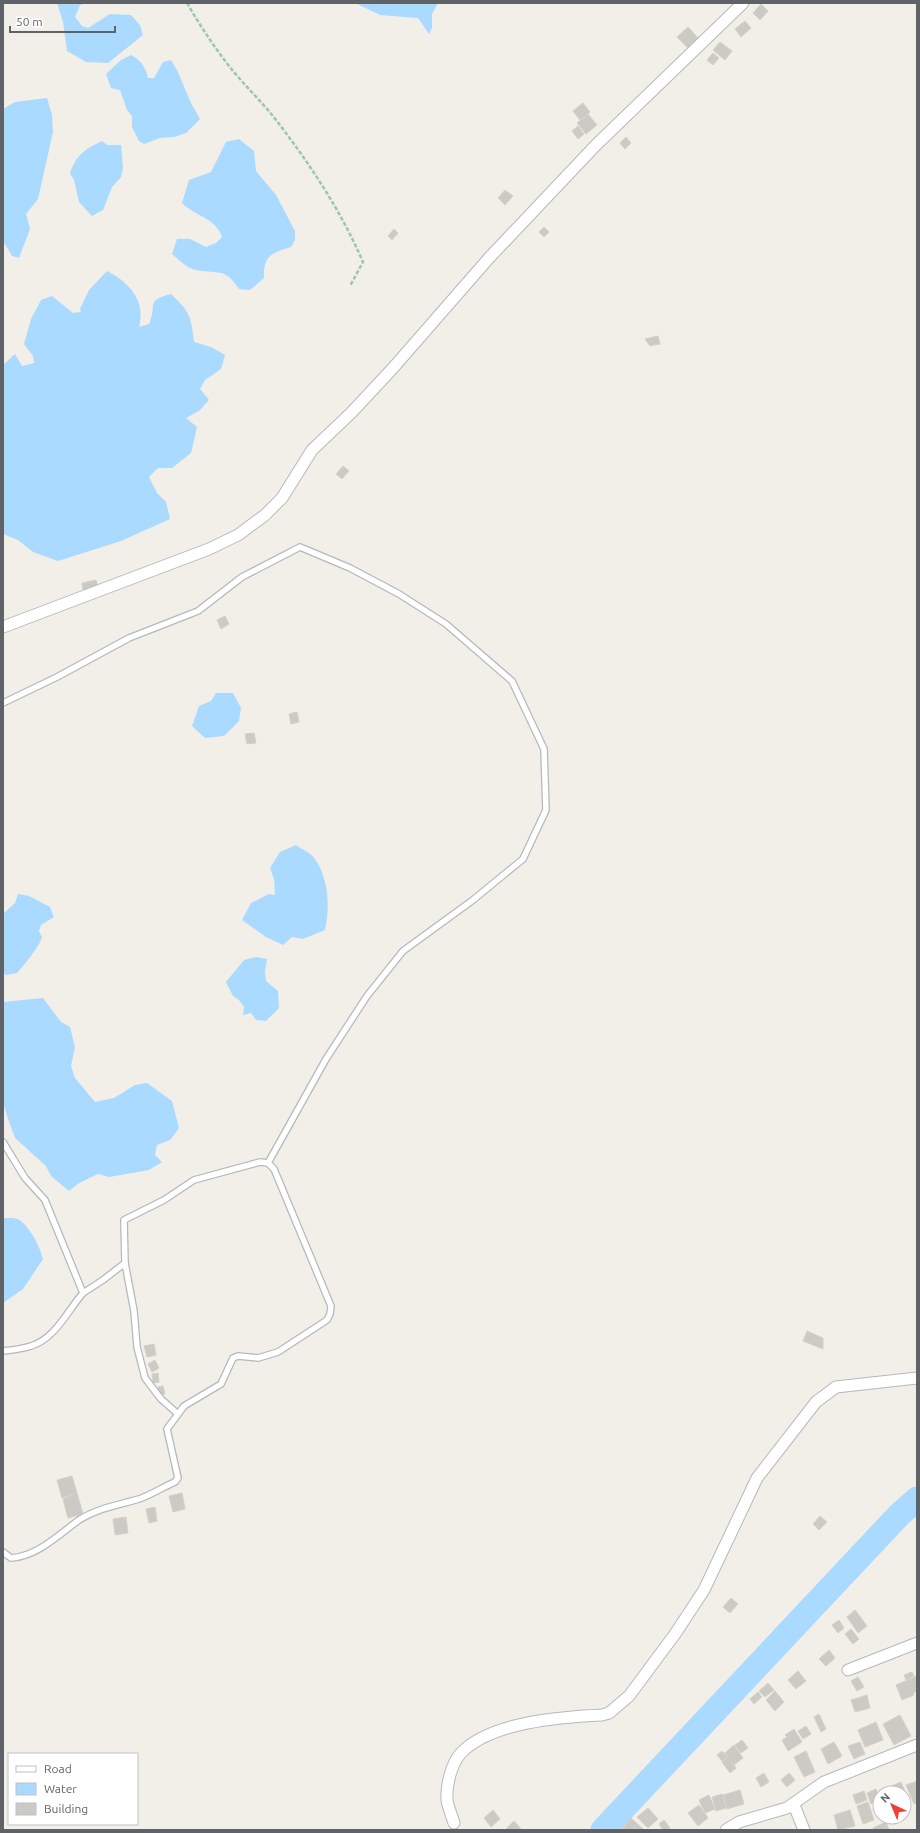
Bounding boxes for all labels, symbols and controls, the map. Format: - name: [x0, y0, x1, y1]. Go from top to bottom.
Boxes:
- scale bar: [10, 8, 115, 34]
- text: 50 m: [16, 15, 43, 28]
- legend: [8, 1753, 138, 1825]
- text: Road: [44, 1762, 72, 1775]
- text: Water: [44, 1782, 77, 1795]
- north arrow: [872, 1785, 912, 1825]
- text: N: [878, 1791, 892, 1805]
- text: Building: [44, 1802, 88, 1815]

